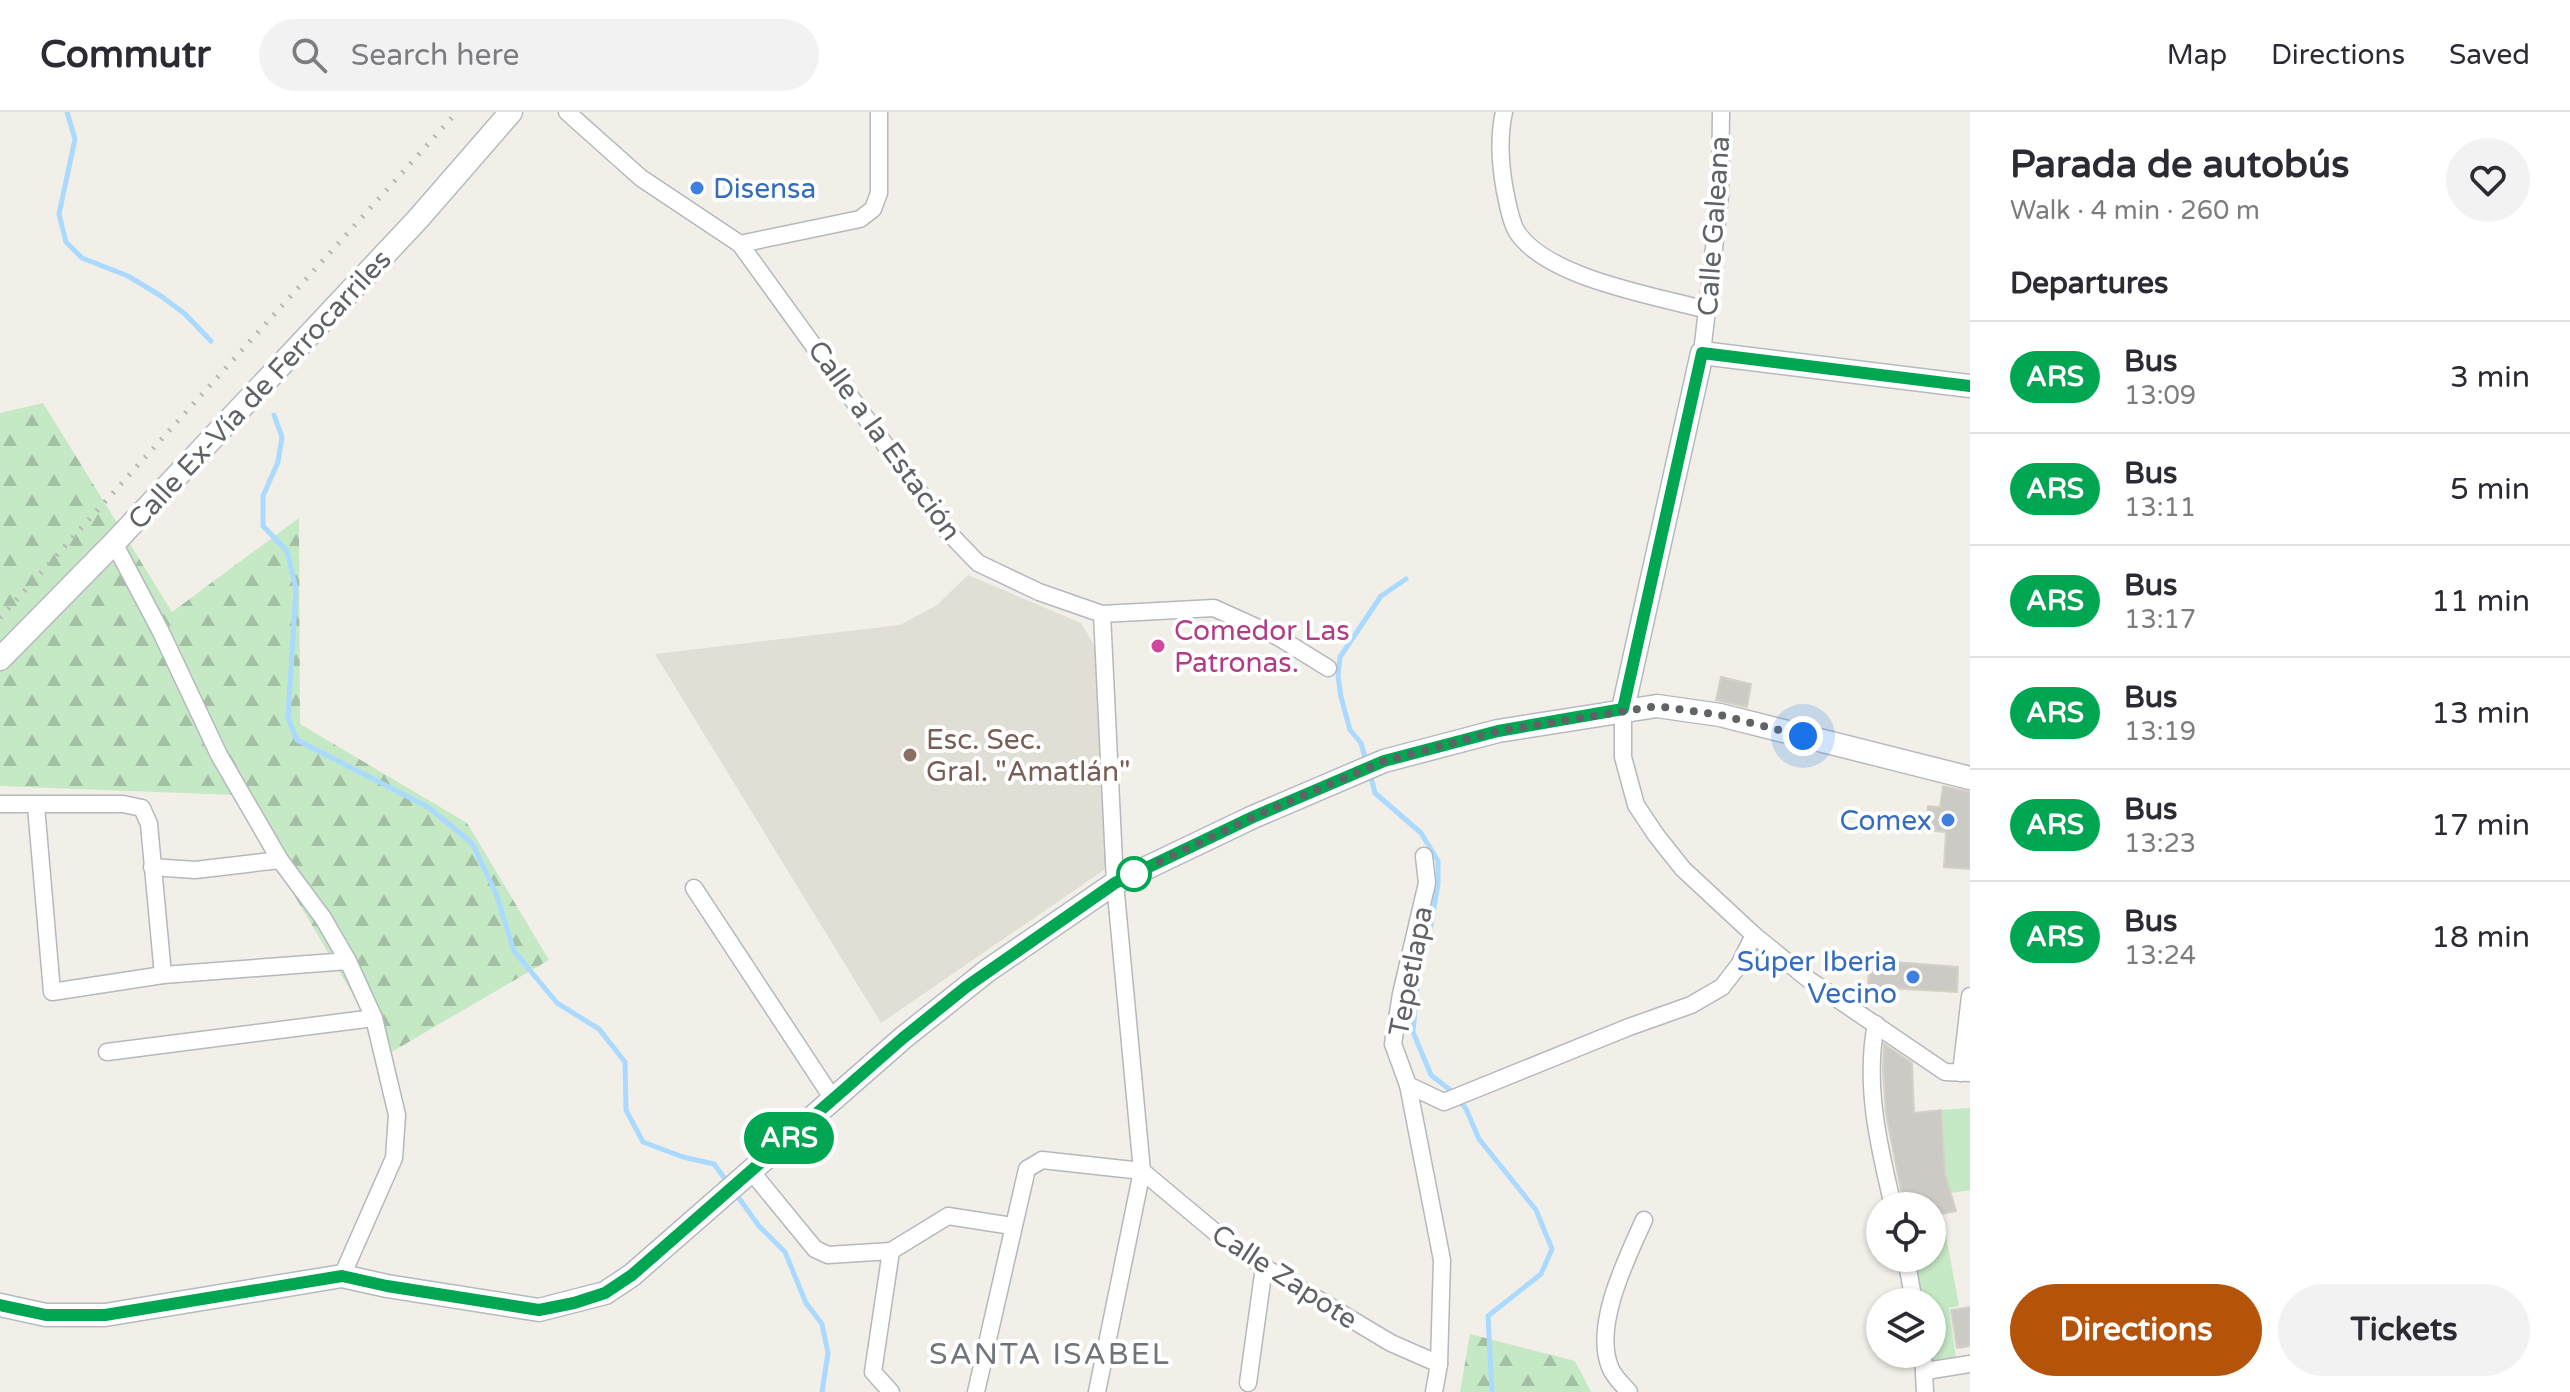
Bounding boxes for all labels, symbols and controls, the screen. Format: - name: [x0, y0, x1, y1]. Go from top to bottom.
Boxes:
- search box: [259, 19, 819, 91]
- text: Commutr: [40, 32, 211, 78]
- icon: search: [287, 33, 331, 77]
- text: Search here: [351, 37, 519, 74]
- text: Map: [2167, 38, 2227, 72]
- text: Directions: [2271, 38, 2405, 72]
- text: Saved: [2449, 38, 2530, 72]
- street label: Calle Galeana: [1691, 135, 1737, 317]
- button: heart: [2446, 138, 2530, 222]
- text: Parada de autobús: [2010, 142, 2349, 188]
- place label: Disensa: [713, 172, 816, 206]
- marker: Disensa: [688, 179, 706, 197]
- text: Walk · 4 min · 260 m: [2010, 195, 2260, 226]
- street label: Calle Ex-Vía de Ferrocarriles: [121, 243, 398, 537]
- text: Departures: [2010, 265, 2168, 302]
- street label: Calle a la Estación: [800, 334, 968, 547]
- text: Bus: [2124, 343, 2177, 380]
- text: 3 min: [2450, 359, 2530, 396]
- text: ARS: [2026, 360, 2084, 394]
- text: 13:09: [2124, 380, 2196, 411]
- text: Bus: [2124, 455, 2177, 492]
- text: 5 min: [2450, 471, 2530, 508]
- text: ARS: [2026, 472, 2084, 506]
- text: 13:11: [2124, 492, 2196, 523]
- text: Bus: [2124, 567, 2177, 604]
- text: 11 min: [2431, 583, 2530, 620]
- text: ARS: [2026, 584, 2084, 618]
- text: 13:17: [2124, 604, 2196, 635]
- place label: Comedor Las Patronas.: [1174, 614, 1350, 680]
- marker: Comedor Las Patronas.: [1149, 637, 1167, 655]
- text: Bus: [2124, 679, 2177, 716]
- text: 13 min: [2431, 695, 2530, 732]
- text: ARS: [2026, 696, 2084, 730]
- your location: [1783, 716, 1823, 756]
- text: 13:19: [2124, 716, 2196, 747]
- place label: Esc. Sec. Gral. "Amatlán": [926, 723, 1131, 789]
- marker: Esc. Sec. Gral. "Amatlán": [901, 746, 919, 764]
- text: Bus: [2124, 791, 2177, 828]
- place label: Comex: [1839, 804, 1932, 838]
- text: 17 min: [2431, 807, 2530, 844]
- text: ARS: [2026, 808, 2084, 842]
- marker: Comex: [1939, 811, 1957, 829]
- text: 13:23: [2124, 828, 2196, 859]
- unlabelled marker: [1117, 857, 1151, 891]
- street label: Tepetlapa: [1382, 903, 1440, 1039]
- text: Bus: [2124, 903, 2177, 940]
- text: 18 min: [2431, 919, 2530, 956]
- text: ARS: [2026, 920, 2084, 954]
- text: 13:24: [2124, 940, 2196, 971]
- place label: Súper Iberia Vecino: [1737, 945, 1897, 1011]
- marker: Súper Iberia Vecino: [1904, 968, 1922, 986]
- line badge: ARS: [743, 1112, 835, 1164]
- text: ARS: [760, 1121, 818, 1155]
- map controls: [1866, 1192, 1946, 1368]
- button: locate: [1866, 1192, 1946, 1272]
- street label: Calle Zapote: [1205, 1217, 1364, 1337]
- button: Directions: [2010, 1284, 2262, 1376]
- button: Tickets: [2278, 1284, 2530, 1376]
- button: layers: [1866, 1288, 1946, 1368]
- district label: SANTA ISABEL: [929, 1336, 1171, 1373]

